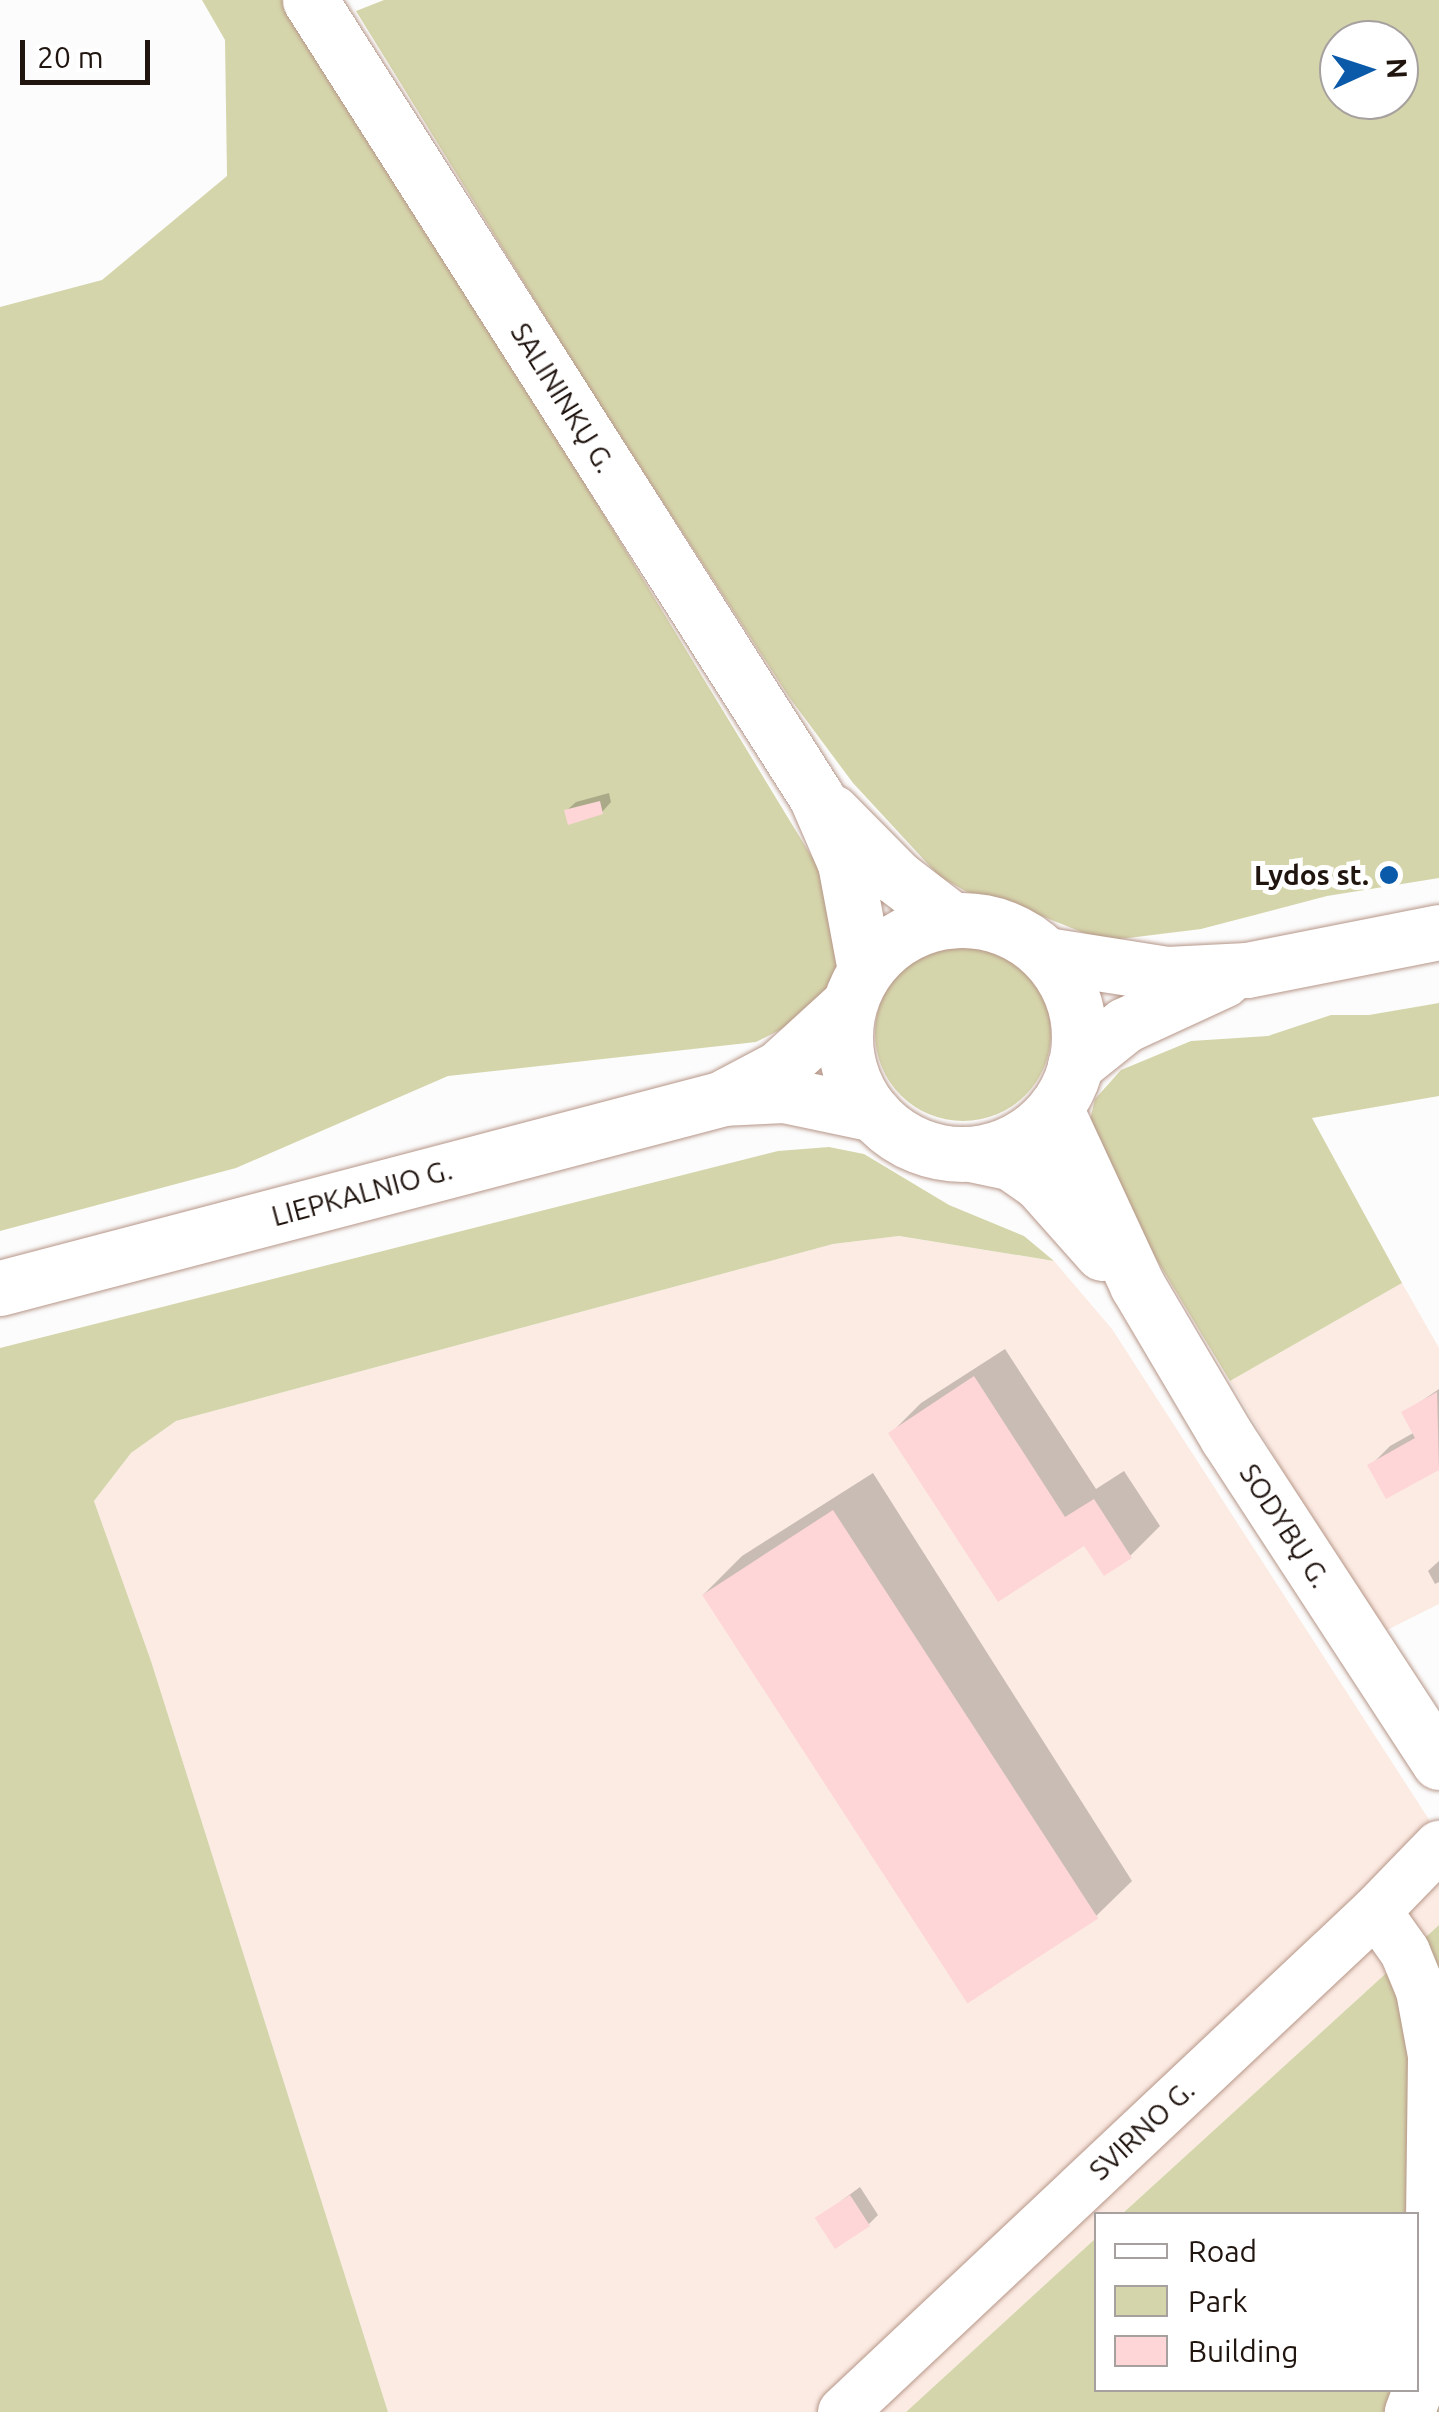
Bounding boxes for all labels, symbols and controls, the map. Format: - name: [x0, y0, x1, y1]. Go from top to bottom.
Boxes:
- scale bar: [25, 20, 155, 82]
- north arrow: [1319, 20, 1419, 120]
- text: 20 m: [37, 40, 104, 74]
- text: N: [1381, 57, 1413, 80]
- street label: SALININKŲ G.: [504, 317, 622, 479]
- place label: Lydos st.: [1254, 858, 1369, 892]
- marker: Lydos st.: [1378, 864, 1400, 886]
- street label: LIEPKALNIO G.: [268, 1153, 456, 1233]
- street label: SODYBŲ G.: [1233, 1458, 1337, 1594]
- street label: SVIRNO G.: [1083, 2073, 1201, 2187]
- legend: [1094, 2212, 1419, 2392]
- text: Road: [1188, 2234, 1257, 2268]
- text: Park: [1188, 2284, 1248, 2318]
- text: Building: [1188, 2334, 1299, 2368]

